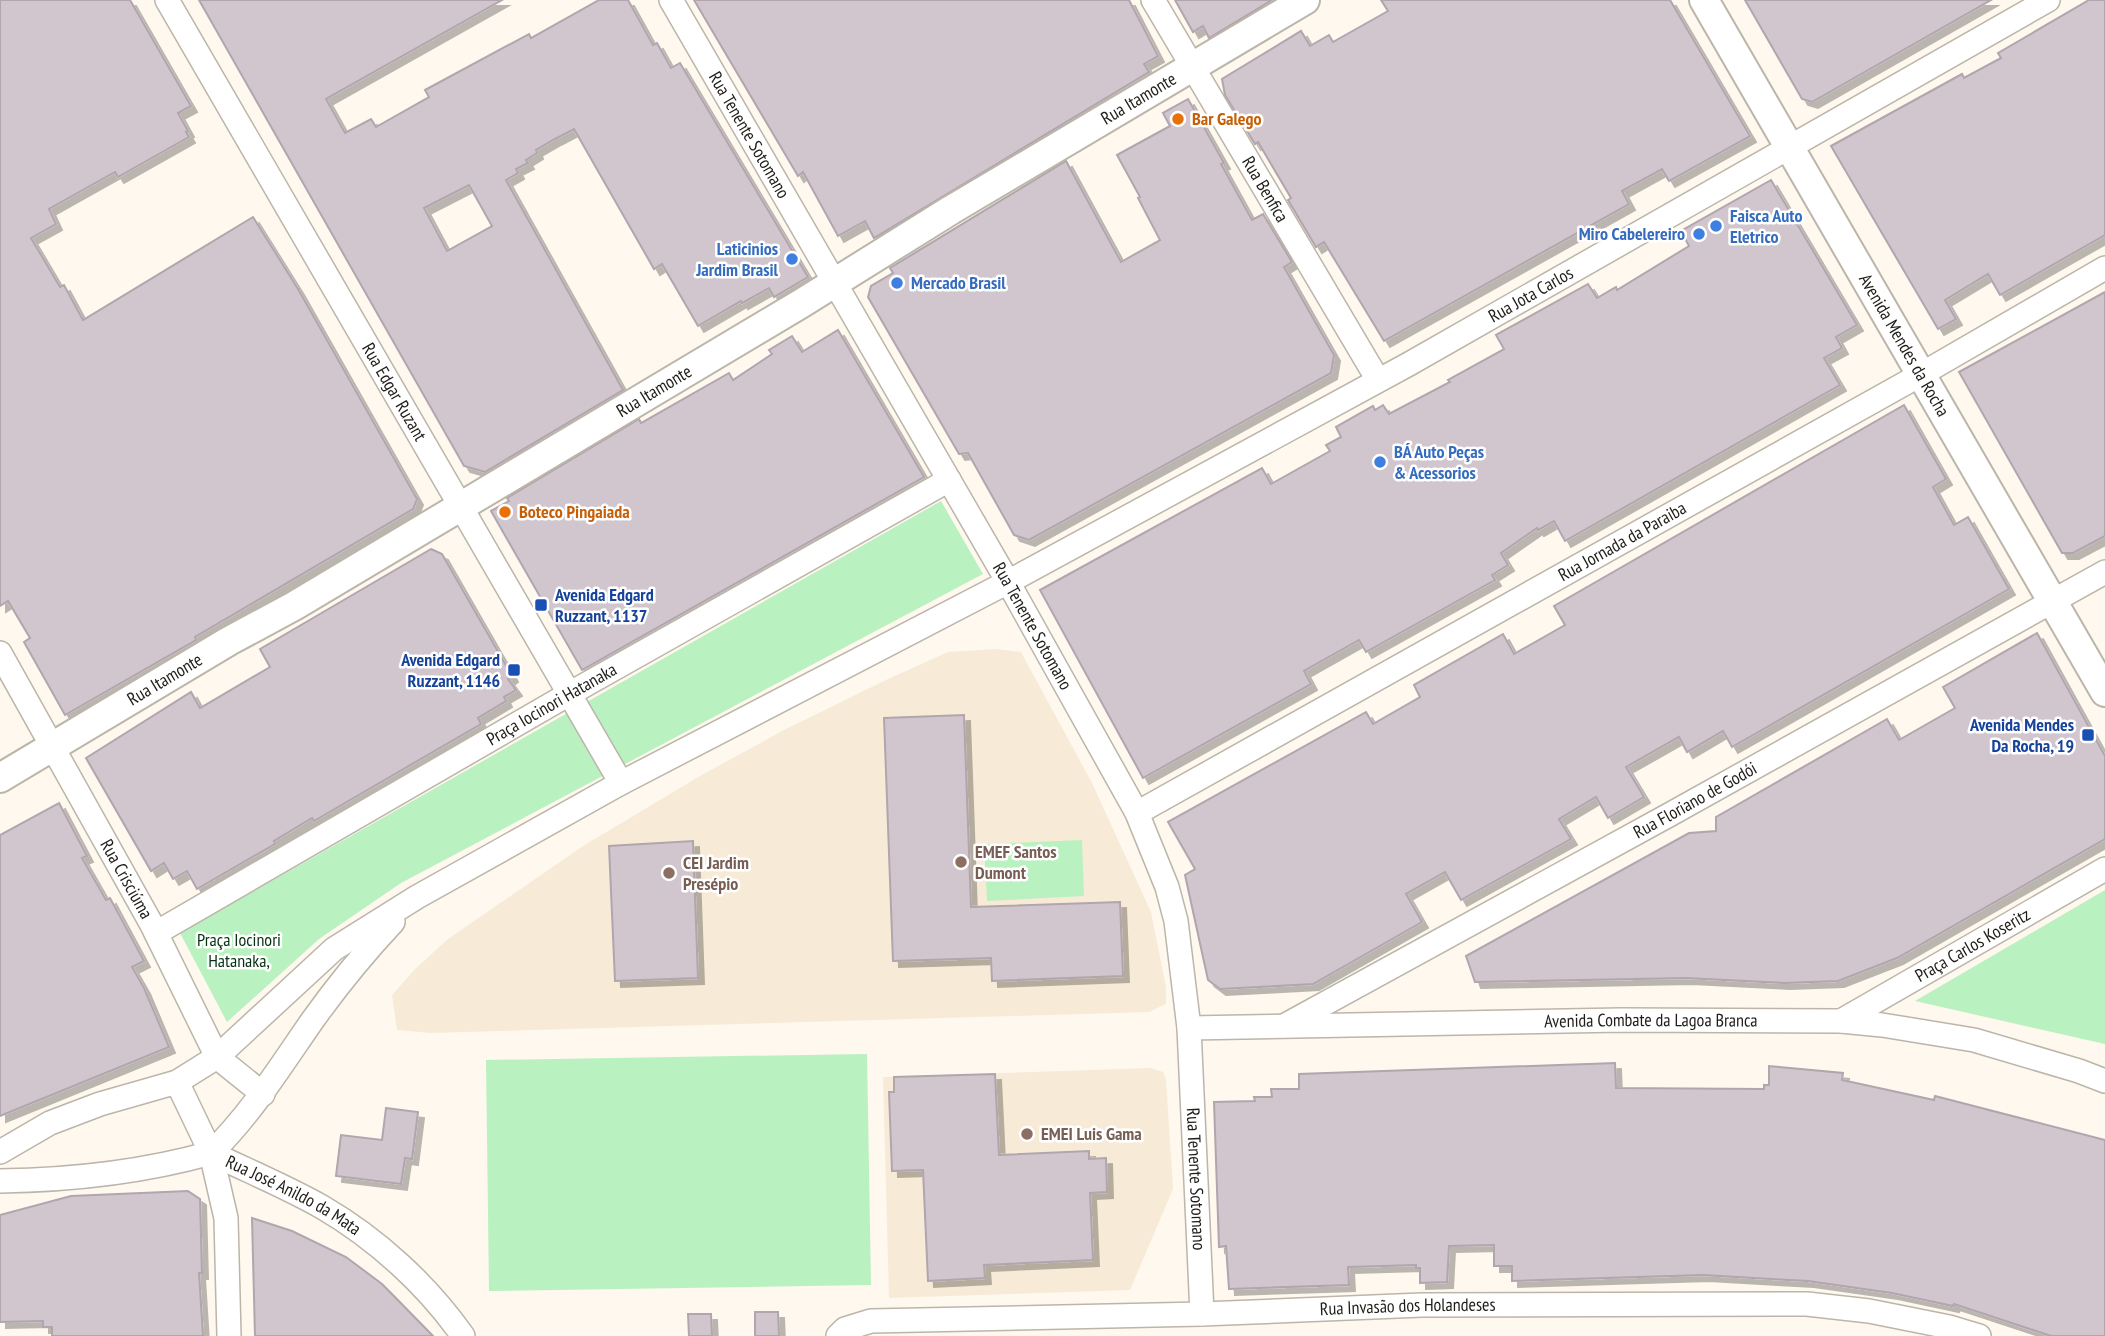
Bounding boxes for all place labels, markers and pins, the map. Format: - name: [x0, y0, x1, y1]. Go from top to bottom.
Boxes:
- place label: Bar Galego: [1192, 107, 1262, 130]
- marker: Bar Galego: [1170, 111, 1186, 127]
- place label: Faisca Auto Eletrico: [1730, 204, 1802, 248]
- marker: Faisca Auto Eletrico: [1708, 218, 1724, 234]
- place label: Miro Cabelereiro: [1579, 222, 1685, 245]
- marker: Miro Cabelereiro: [1691, 226, 1707, 242]
- place label: Laticinios Jardim Brasil: [695, 237, 779, 281]
- marker: Laticinios Jardim Brasil: [784, 251, 800, 267]
- place label: Mercado Brasil: [911, 271, 1006, 294]
- marker: Mercado Brasil: [889, 275, 905, 291]
- place label: BÁ Auto Peças & Acessorios: [1394, 440, 1484, 484]
- marker: BÁ Auto Peças & Acessorios: [1372, 454, 1388, 470]
- place label: Boteco Pingaiada: [519, 500, 630, 523]
- marker: Boteco Pingaiada: [497, 504, 513, 520]
- place label: Avenida Edgard Ruzzant, 1137: [554, 583, 654, 627]
- marker: Avenida Edgard Ruzzant, 1137: [533, 597, 549, 613]
- place label: Avenida Edgard Ruzzant, 1146: [400, 648, 500, 692]
- marker: Avenida Edgard Ruzzant, 1146: [506, 662, 522, 678]
- place label: Avenida Mendes Da Rocha, 19: [1969, 713, 2074, 757]
- marker: Avenida Mendes Da Rocha, 19: [2080, 727, 2096, 743]
- place label: EMEF Santos Dumont: [975, 840, 1057, 884]
- place label: CEI Jardim Presépio: [683, 851, 749, 895]
- marker: EMEF Santos Dumont: [953, 854, 969, 870]
- marker: CEI Jardim Presépio: [661, 865, 677, 881]
- place label: EMEI Luis Gama: [1041, 1122, 1142, 1145]
- marker: EMEI Luis Gama: [1019, 1126, 1035, 1142]

